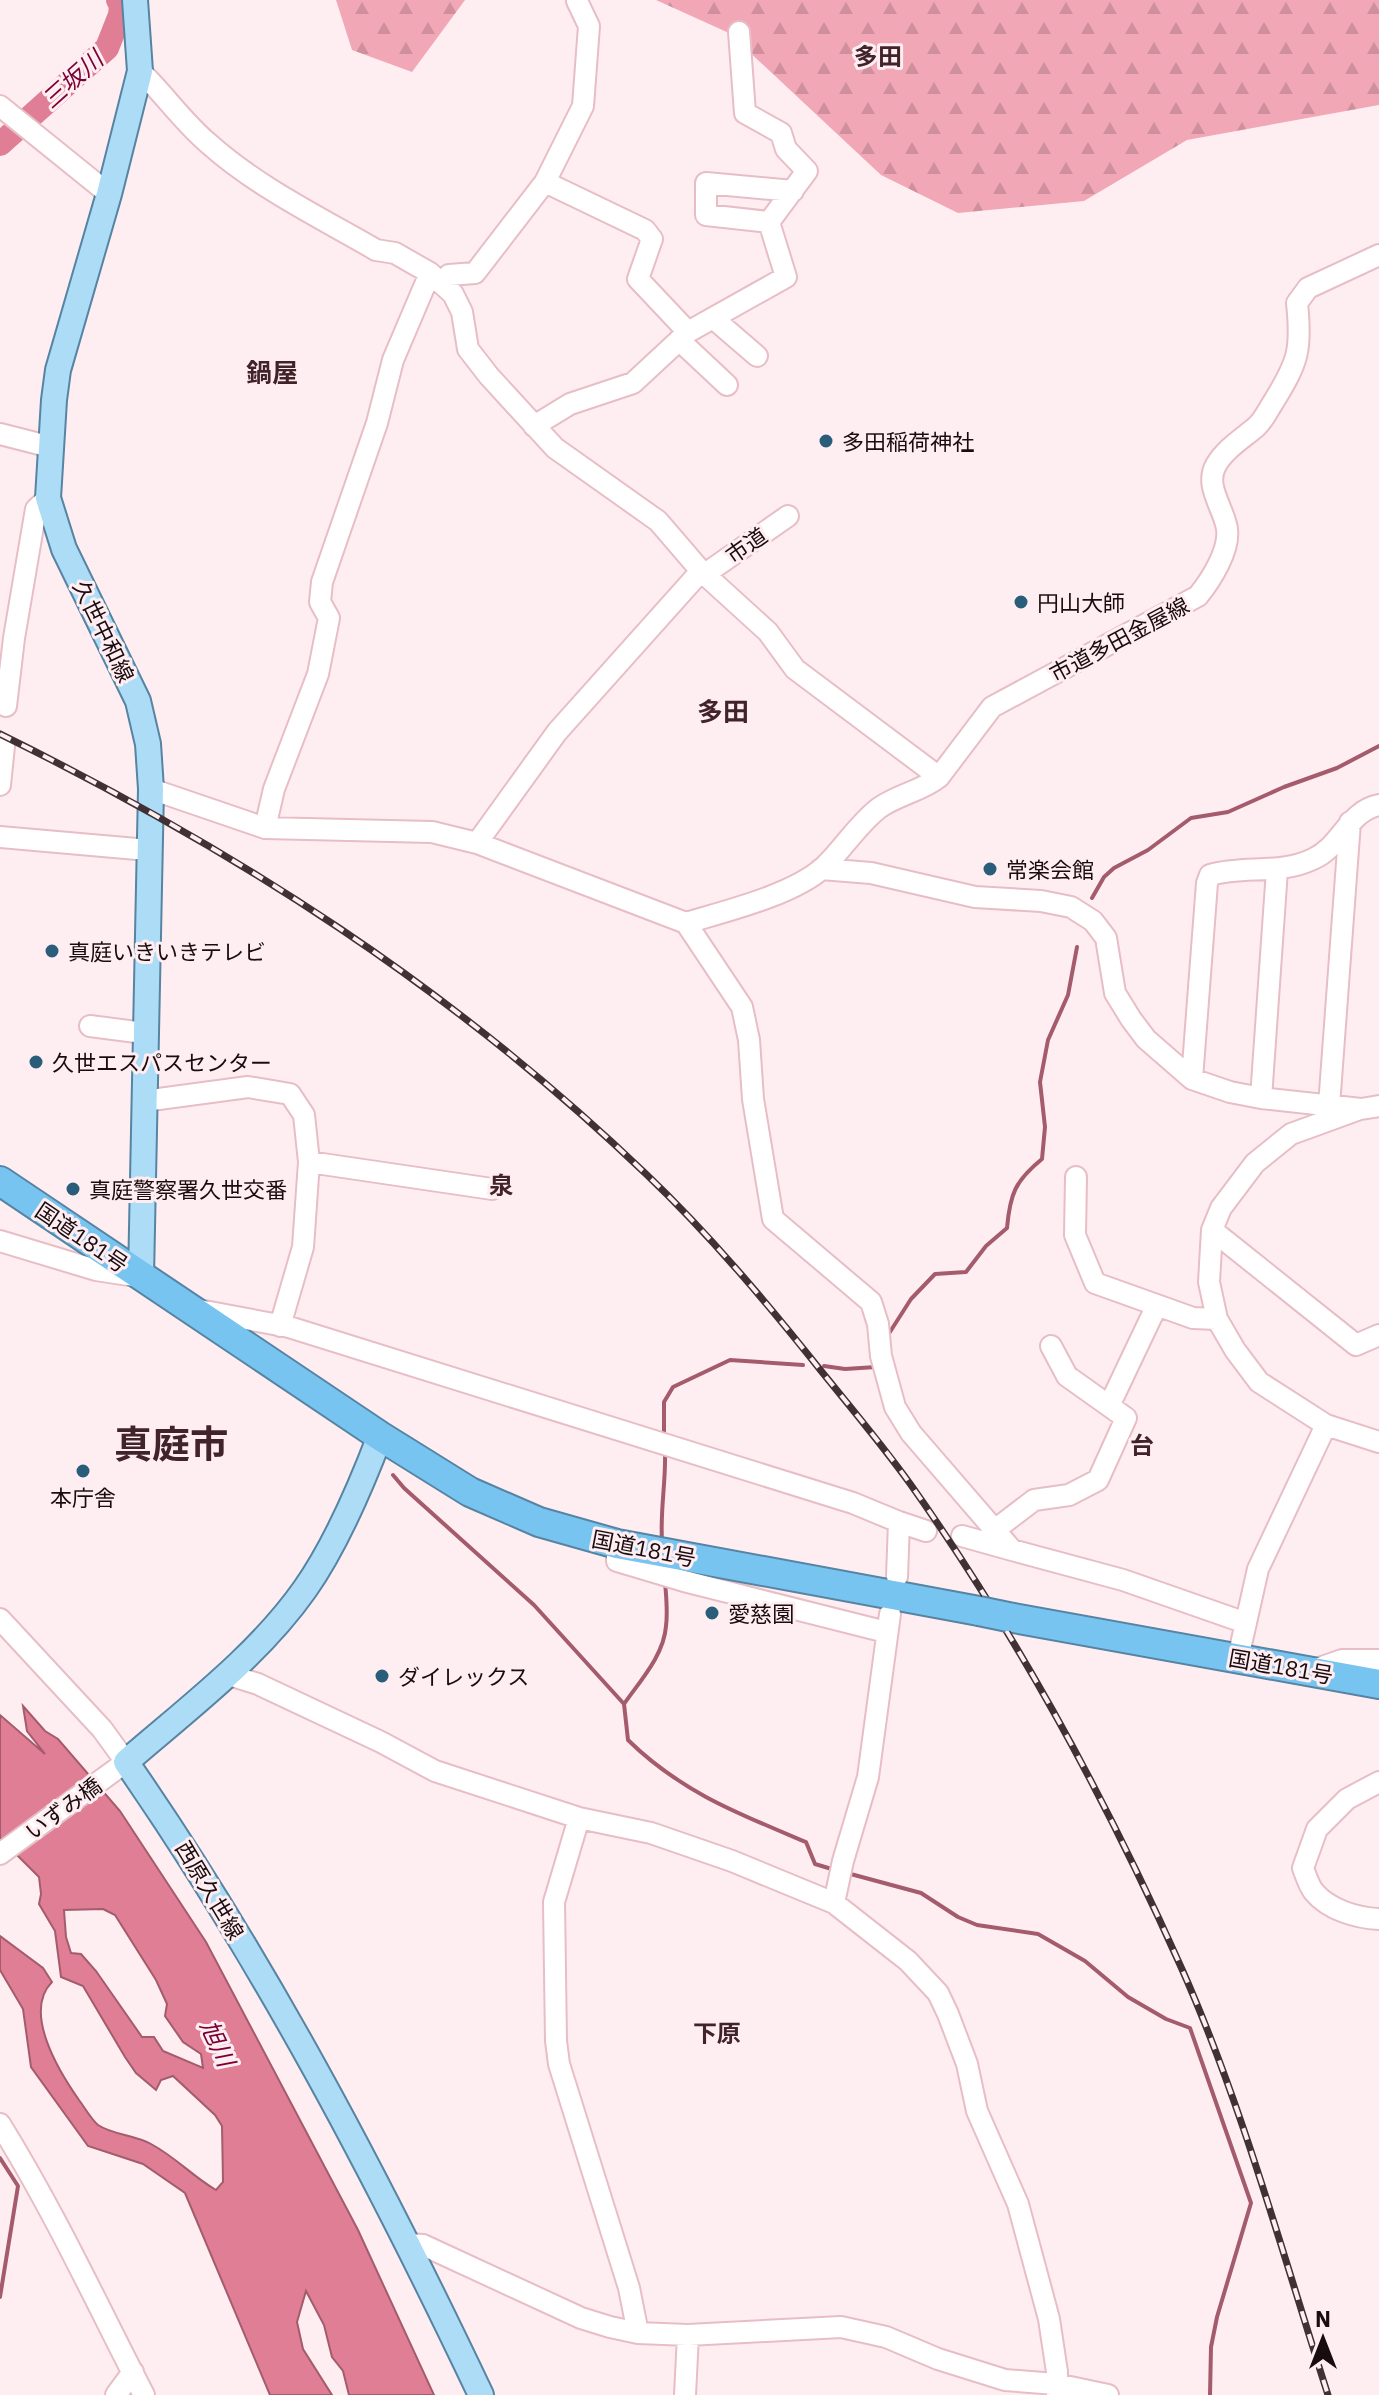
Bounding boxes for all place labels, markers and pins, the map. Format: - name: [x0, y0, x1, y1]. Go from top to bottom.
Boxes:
- place label: 多田稲荷神社: [842, 427, 974, 456]
- marker: 多田稲荷神社: [817, 432, 835, 450]
- place label: 円山大師: [1037, 588, 1125, 617]
- marker: 円山大師: [1012, 593, 1030, 611]
- place label: 常楽会館: [1006, 855, 1094, 884]
- marker: 常楽会館: [981, 860, 999, 878]
- place label: 真庭いきいきテレビ: [68, 937, 266, 966]
- marker: 真庭いきいきテレビ: [43, 942, 61, 960]
- place label: 久世エスパスセンター: [52, 1048, 272, 1077]
- marker: 久世エスパスセンター: [27, 1053, 45, 1071]
- place label: 真庭警察署久世交番: [89, 1175, 287, 1204]
- marker: 真庭警察署久世交番: [64, 1180, 82, 1198]
- marker: 本庁舎: [74, 1462, 92, 1480]
- place label: 本庁舎: [50, 1483, 116, 1512]
- place label: 愛慈園: [728, 1599, 794, 1628]
- marker: 愛慈園: [703, 1604, 721, 1622]
- place label: ダイレックス: [398, 1662, 529, 1691]
- marker: ダイレックス: [373, 1667, 391, 1685]

